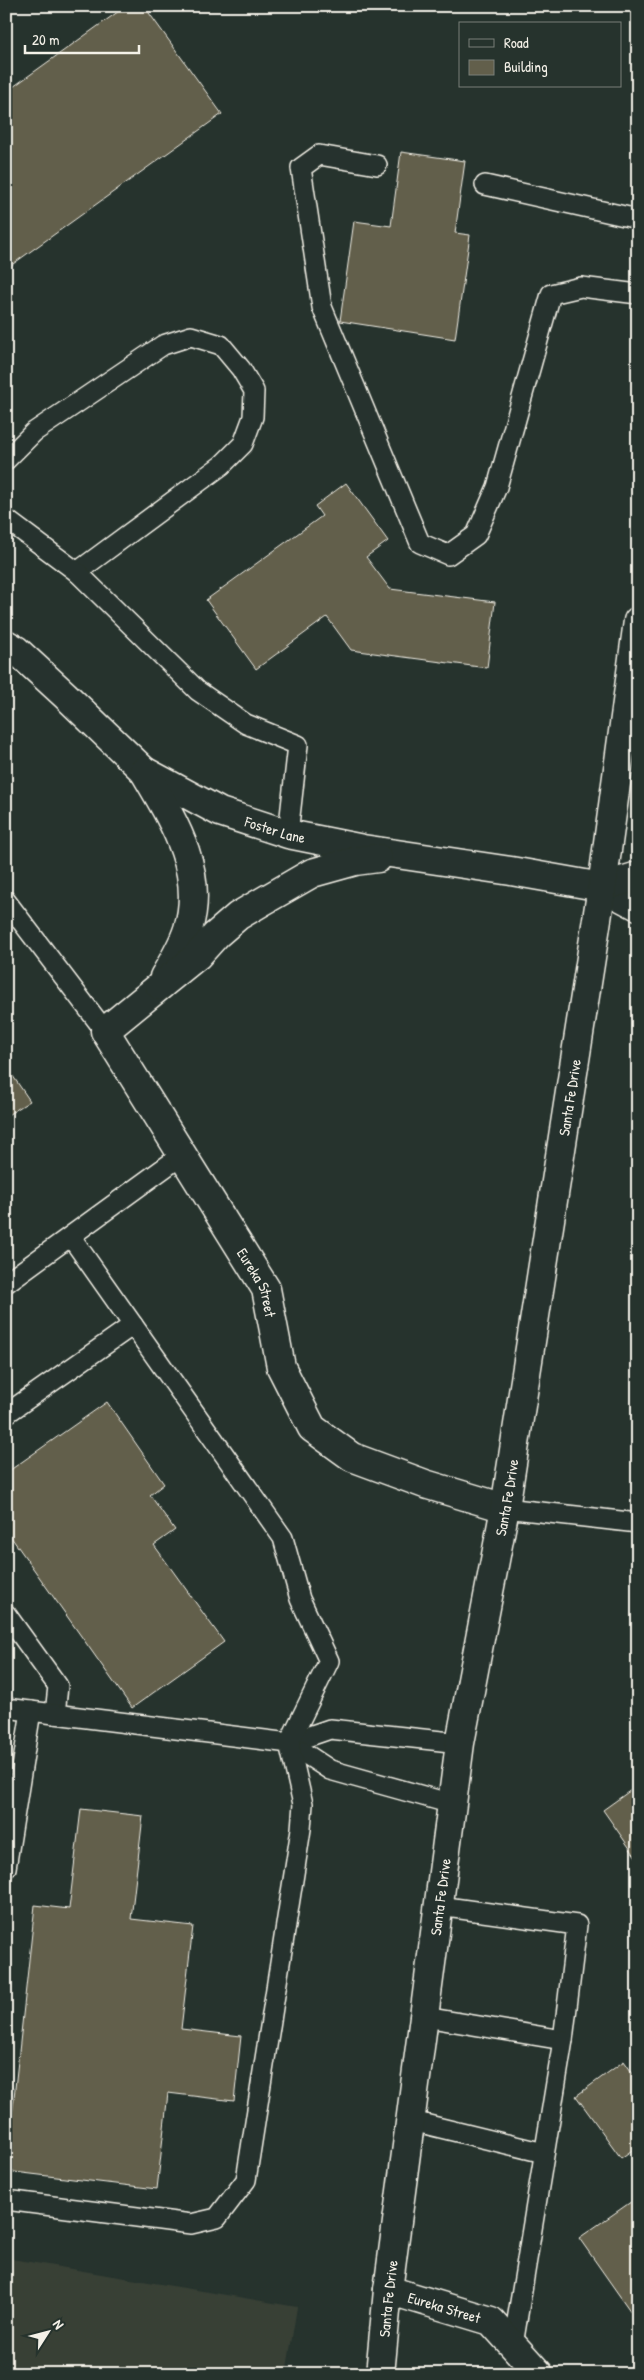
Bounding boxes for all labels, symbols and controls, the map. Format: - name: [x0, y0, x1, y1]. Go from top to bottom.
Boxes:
- scale bar: [25, 22, 139, 54]
- legend: [459, 22, 622, 88]
- text: 20 m: [32, 29, 59, 50]
- text: Road: [504, 32, 529, 53]
- text: Building: [504, 56, 548, 77]
- street label: Foster Lane: [241, 810, 307, 848]
- street label: Santa Fe Drive: [553, 1057, 585, 1137]
- street label: Eureka Street: [232, 1244, 282, 1320]
- street label: Santa Fe Drive: [489, 1458, 523, 1538]
- street label: Santa Fe Drive: [424, 1857, 455, 1937]
- street label: Santa Fe Drive: [373, 2259, 402, 2338]
- street label: Eureka Street: [406, 2286, 484, 2328]
- north arrow: [22, 2308, 72, 2358]
- text: N: [49, 2315, 69, 2333]

